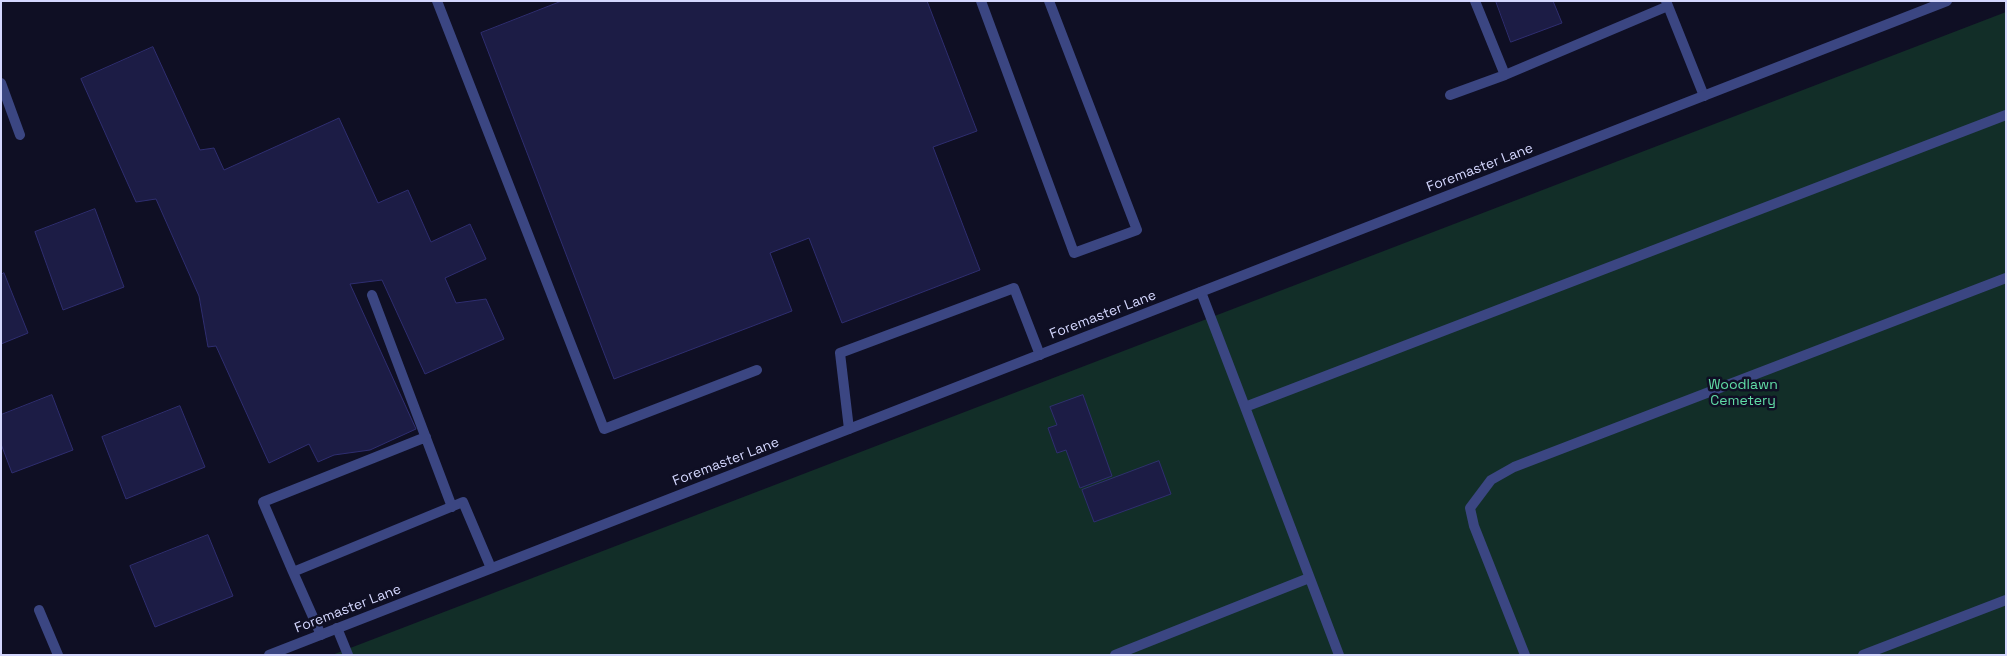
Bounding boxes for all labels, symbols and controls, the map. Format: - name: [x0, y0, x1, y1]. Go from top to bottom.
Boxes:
- street label: Foremaster Lane: [1424, 140, 1536, 196]
- street label: Foremaster Lane: [1047, 287, 1159, 343]
- park label: Woodlawn Cemetery: [1708, 377, 1778, 410]
- street label: Foremaster Lane: [670, 434, 782, 490]
- street label: Foremaster Lane: [292, 581, 404, 637]

